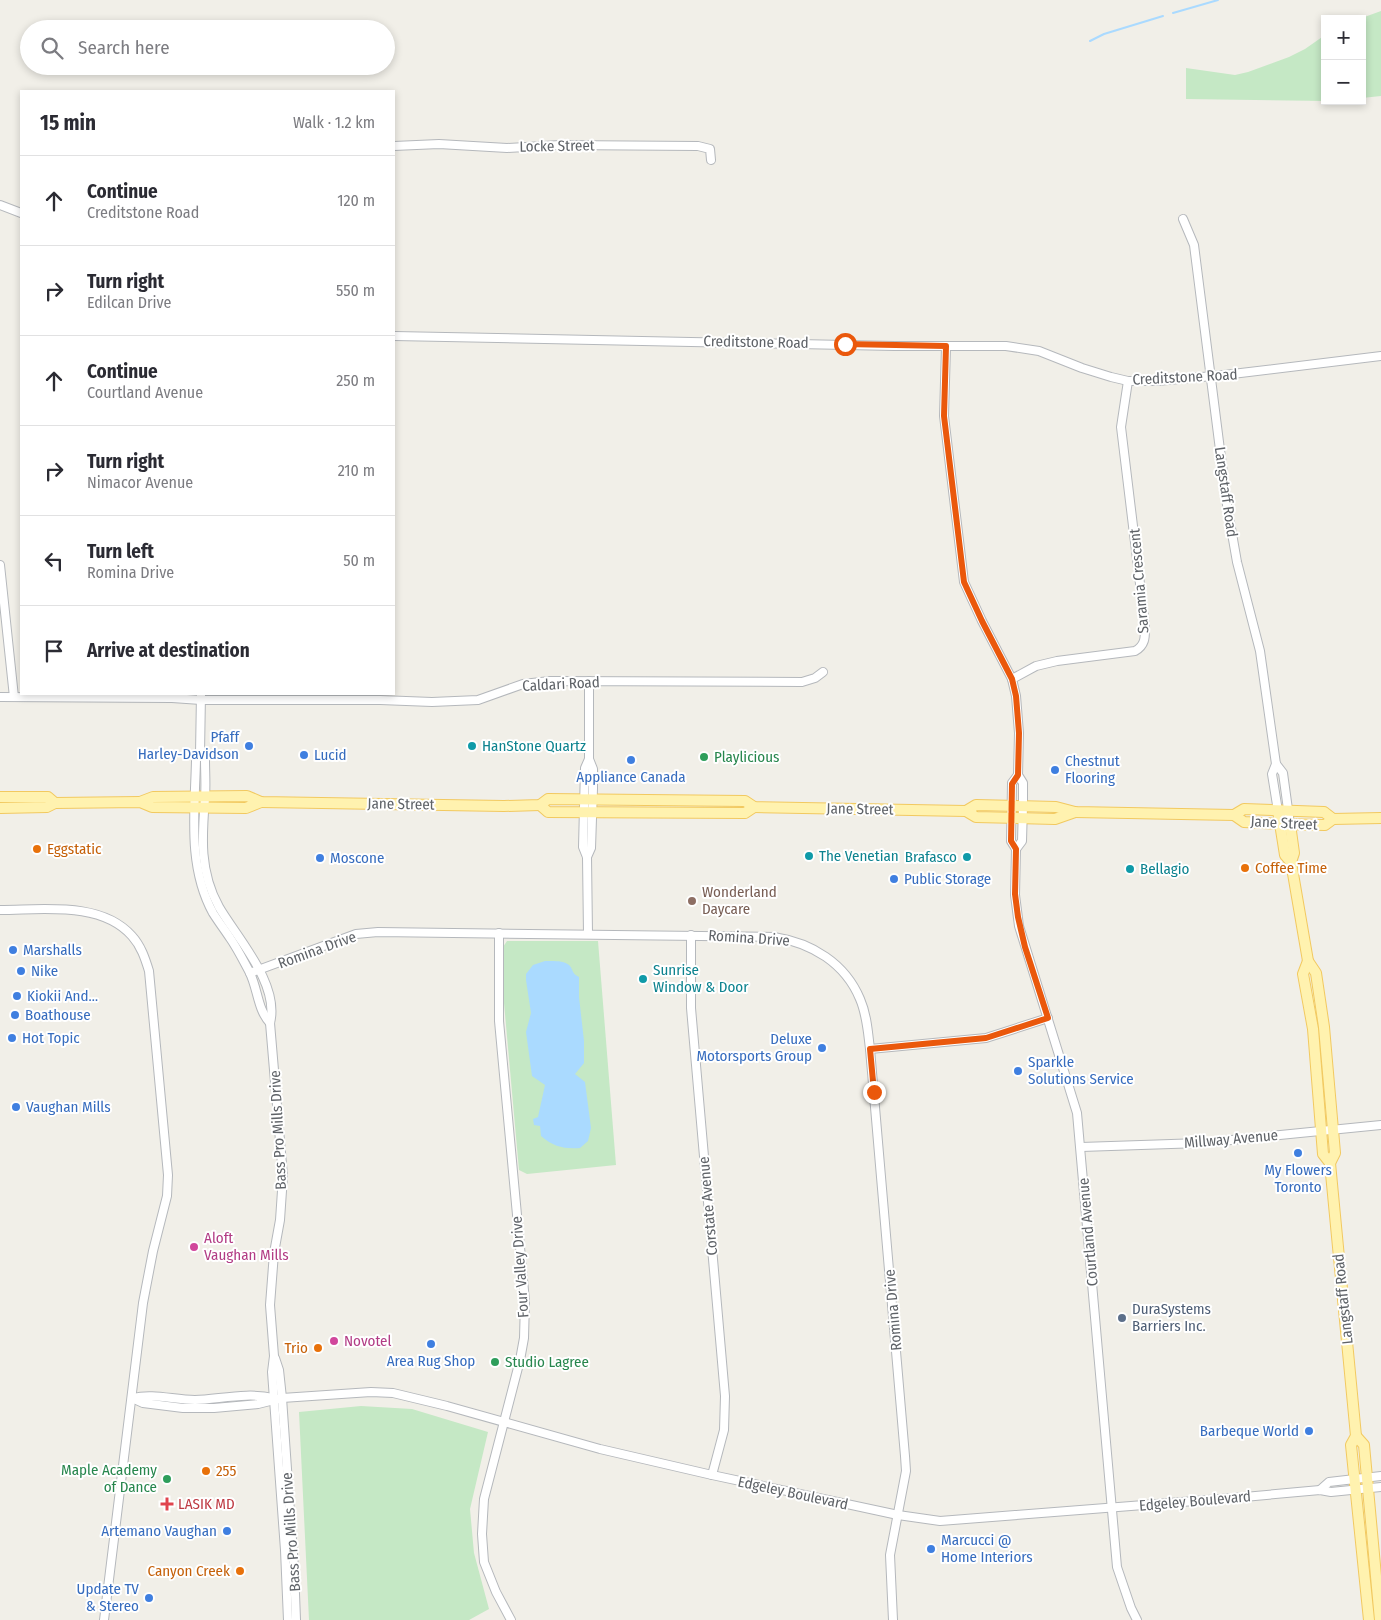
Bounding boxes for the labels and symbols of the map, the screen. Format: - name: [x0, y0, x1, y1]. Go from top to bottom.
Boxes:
- street label: Locke Street: [519, 136, 595, 156]
- street label: Creditstone Road: [703, 332, 809, 352]
- route start: [834, 333, 857, 356]
- street label: Creditstone Road: [1132, 365, 1238, 389]
- street label: Langstaff Road: [1211, 446, 1241, 538]
- street label: Saramia Crescent: [1125, 528, 1153, 634]
- street label: Caldari Road: [522, 673, 600, 695]
- place label: Pfaff Harley-Davidson: [138, 728, 240, 763]
- place label: HanStone Quartz: [482, 737, 586, 755]
- marker: Pfaff Harley-Davidson: [243, 740, 255, 752]
- marker: HanStone Quartz: [466, 740, 478, 752]
- place label: Lucid: [314, 746, 347, 764]
- place label: Playlicious: [714, 748, 779, 766]
- marker: Lucid: [298, 749, 310, 761]
- marker: Playlicious: [698, 751, 710, 763]
- place label: Chestnut Flooring: [1065, 752, 1120, 787]
- marker: Appliance Canada: [625, 754, 637, 766]
- marker: Chestnut Flooring: [1049, 764, 1061, 776]
- place label: Appliance Canada: [576, 768, 686, 786]
- street label: Jane Street: [367, 794, 435, 814]
- street label: Jane Street: [826, 799, 894, 819]
- street label: Jane Street: [1250, 812, 1318, 834]
- place label: Eggstatic: [47, 840, 102, 858]
- marker: Eggstatic: [31, 843, 43, 855]
- place label: The Venetian: [819, 847, 899, 865]
- place label: Brafasco: [905, 848, 957, 866]
- place label: Moscone: [330, 849, 384, 867]
- marker: The Venetian: [803, 850, 815, 862]
- marker: Brafasco: [961, 851, 973, 863]
- marker: Moscone: [314, 852, 326, 864]
- place label: Coffee Time: [1255, 859, 1327, 877]
- place label: Bellagio: [1140, 860, 1189, 878]
- marker: Coffee Time: [1239, 862, 1251, 874]
- marker: Bellagio: [1124, 863, 1136, 875]
- place label: Public Storage: [904, 870, 991, 888]
- marker: Public Storage: [888, 873, 900, 885]
- place label: Wonderland Daycare: [702, 883, 777, 918]
- marker: Wonderland Daycare: [686, 895, 698, 907]
- street label: Romina Drive: [708, 926, 790, 950]
- street label: Romina Drive: [276, 928, 358, 972]
- place label: Marshalls: [23, 941, 82, 959]
- marker: Marshalls: [7, 944, 19, 956]
- place label: Sunrise Window & Door: [653, 961, 749, 996]
- place label: Nike: [31, 962, 58, 980]
- marker: Nike: [15, 965, 27, 977]
- marker: Sunrise Window & Door: [637, 973, 649, 985]
- place label: Kiokii And…: [27, 987, 98, 1005]
- marker: Kiokii And…: [11, 990, 23, 1002]
- place label: Boathouse: [25, 1006, 91, 1024]
- marker: Boathouse: [9, 1009, 21, 1021]
- place label: Hot Topic: [22, 1029, 80, 1047]
- place label: Deluxe Motorsports Group: [696, 1030, 812, 1065]
- marker: Hot Topic: [6, 1032, 18, 1044]
- marker: Deluxe Motorsports Group: [816, 1042, 828, 1054]
- place label: Sparkle Solutions Service: [1028, 1053, 1134, 1088]
- marker: Sparkle Solutions Service: [1012, 1065, 1024, 1077]
- street label: Bass Pro Mills Drive: [266, 1070, 290, 1190]
- route end: [863, 1081, 886, 1104]
- place label: Vaughan Mills: [26, 1098, 111, 1116]
- marker: Vaughan Mills: [10, 1101, 22, 1113]
- street label: Millway Avenue: [1183, 1126, 1279, 1152]
- marker: My Flowers Toronto: [1292, 1147, 1304, 1159]
- street label: Corstate Avenue: [695, 1156, 721, 1256]
- place label: My Flowers Toronto: [1264, 1161, 1332, 1196]
- street label: Courtland Avenue: [1074, 1177, 1102, 1287]
- street label: Four Valley Drive: [507, 1216, 533, 1318]
- place label: Aloft Vaughan Mills: [204, 1229, 289, 1264]
- marker: Aloft Vaughan Mills: [188, 1241, 200, 1253]
- street label: Langstaff Road: [1329, 1253, 1357, 1345]
- street label: Romina Drive: [880, 1269, 906, 1351]
- place label: DuraSystems Barriers Inc.: [1132, 1300, 1211, 1335]
- marker: DuraSystems Barriers Inc.: [1116, 1312, 1128, 1324]
- place label: Novotel: [344, 1332, 392, 1350]
- marker: Novotel: [328, 1335, 340, 1347]
- marker: Area Rug Shop: [425, 1338, 437, 1350]
- place label: Trio: [285, 1339, 308, 1357]
- marker: Trio: [312, 1342, 324, 1354]
- place label: Area Rug Shop: [387, 1352, 475, 1370]
- place label: Studio Lagree: [505, 1353, 589, 1371]
- marker: Studio Lagree: [489, 1356, 501, 1368]
- place label: Barbeque World: [1200, 1422, 1299, 1440]
- marker: Barbeque World: [1303, 1425, 1315, 1437]
- place label: Maple Academy of Dance: [61, 1461, 157, 1496]
- place label: 255: [216, 1462, 236, 1480]
- marker: 255: [200, 1465, 212, 1477]
- street label: Bass Pro Mills Drive: [278, 1472, 304, 1592]
- marker: Maple Academy of Dance: [161, 1473, 173, 1485]
- street label: Edgeley Boulevard: [736, 1473, 850, 1513]
- street label: Edgeley Boulevard: [1138, 1487, 1252, 1515]
- place label: LASIK MD: [178, 1495, 235, 1513]
- marker: LASIK MD: [160, 1497, 174, 1511]
- place label: Artemano Vaughan: [101, 1522, 217, 1540]
- marker: Artemano Vaughan: [221, 1525, 233, 1537]
- place label: Marcucci @ Home Interiors: [941, 1531, 1033, 1566]
- marker: Marcucci @ Home Interiors: [925, 1543, 937, 1555]
- place label: Canyon Creek: [147, 1562, 230, 1580]
- marker: Canyon Creek: [234, 1565, 246, 1577]
- place label: Update TV & Stereo: [77, 1580, 139, 1615]
- marker: Update TV & Stereo: [143, 1592, 155, 1604]

